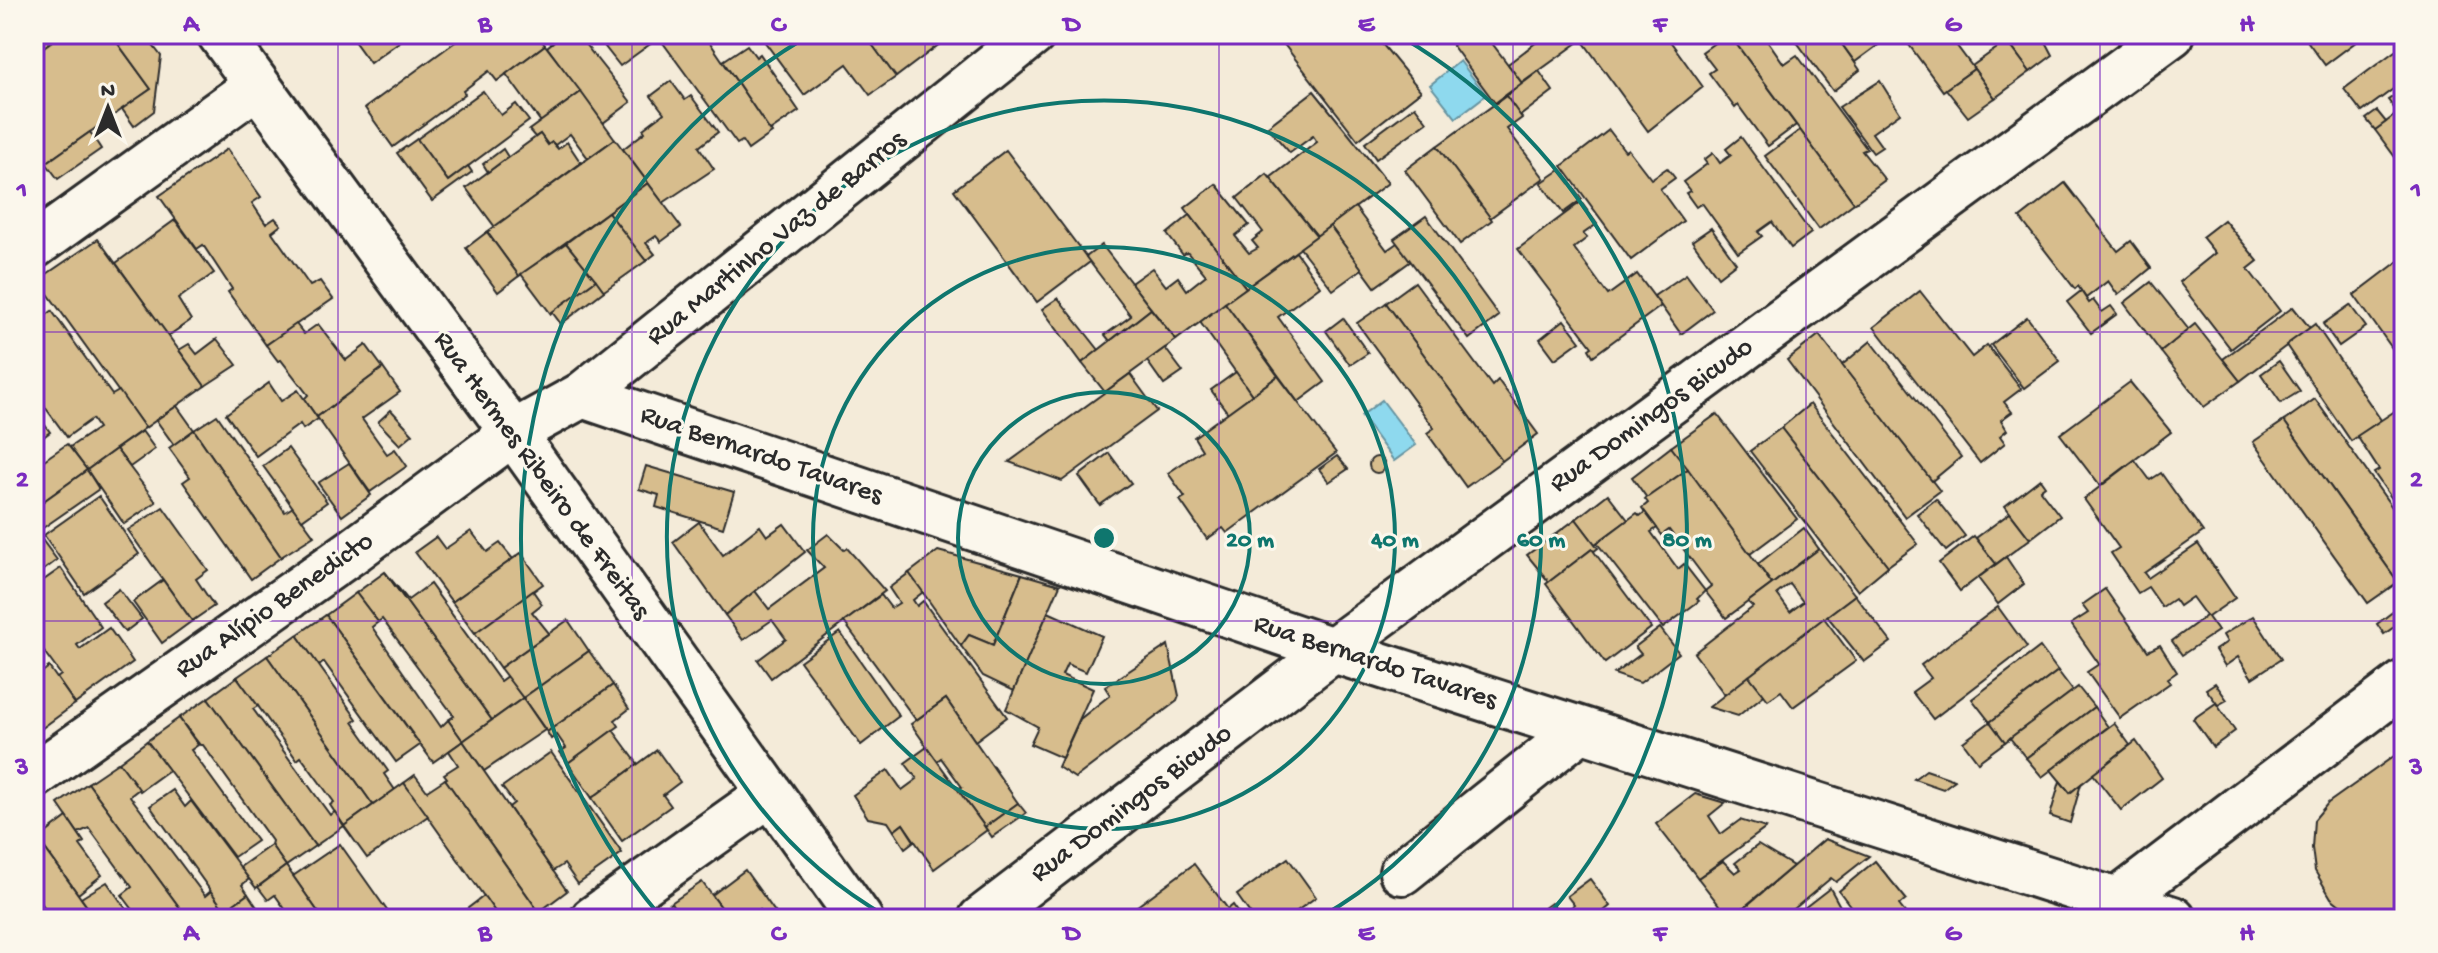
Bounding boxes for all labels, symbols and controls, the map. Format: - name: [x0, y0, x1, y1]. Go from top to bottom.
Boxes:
- text: A: [182, 11, 200, 42]
- text: B: [477, 11, 493, 42]
- text: C: [771, 11, 788, 42]
- text: D: [1062, 11, 1082, 42]
- text: E: [1358, 11, 1376, 42]
- text: F: [1652, 11, 1668, 42]
- text: G: [1945, 11, 1963, 42]
- text: H: [2240, 11, 2256, 42]
- north arrow: [68, 68, 148, 148]
- text: N: [101, 79, 115, 105]
- street label: Rua Martinho Vaz de Barros: [641, 124, 914, 354]
- text: 1: [16, 177, 27, 208]
- text: 1: [2410, 177, 2421, 208]
- street label: Rua Hermes Ribeiro de Freitas: [425, 325, 657, 627]
- street label: Rua Domingos Bicudo: [1544, 331, 1760, 501]
- street label: Rua Bernardo Tavares: [636, 399, 887, 513]
- text: 2: [16, 466, 29, 497]
- text: 2: [2410, 466, 2423, 497]
- centre of rings: [1090, 524, 1118, 552]
- street label: Rua Alípio Benedicto: [170, 525, 380, 687]
- text: 20 m: [1226, 527, 1274, 556]
- text: 40 m: [1370, 527, 1419, 556]
- text: 60 m: [1517, 527, 1565, 556]
- text: 80 m: [1662, 527, 1712, 556]
- street label: Rua Bernardo Tavares: [1249, 608, 1501, 718]
- street label: Rua Domingos Bicudo: [1025, 718, 1239, 890]
- text: 3: [14, 754, 29, 785]
- text: 3: [2408, 754, 2423, 785]
- text: A: [182, 920, 200, 951]
- text: B: [477, 920, 493, 951]
- text: C: [771, 920, 788, 951]
- text: D: [1062, 920, 1082, 951]
- text: E: [1358, 920, 1376, 951]
- text: F: [1652, 920, 1668, 951]
- text: G: [1945, 920, 1963, 951]
- text: H: [2240, 920, 2256, 951]

